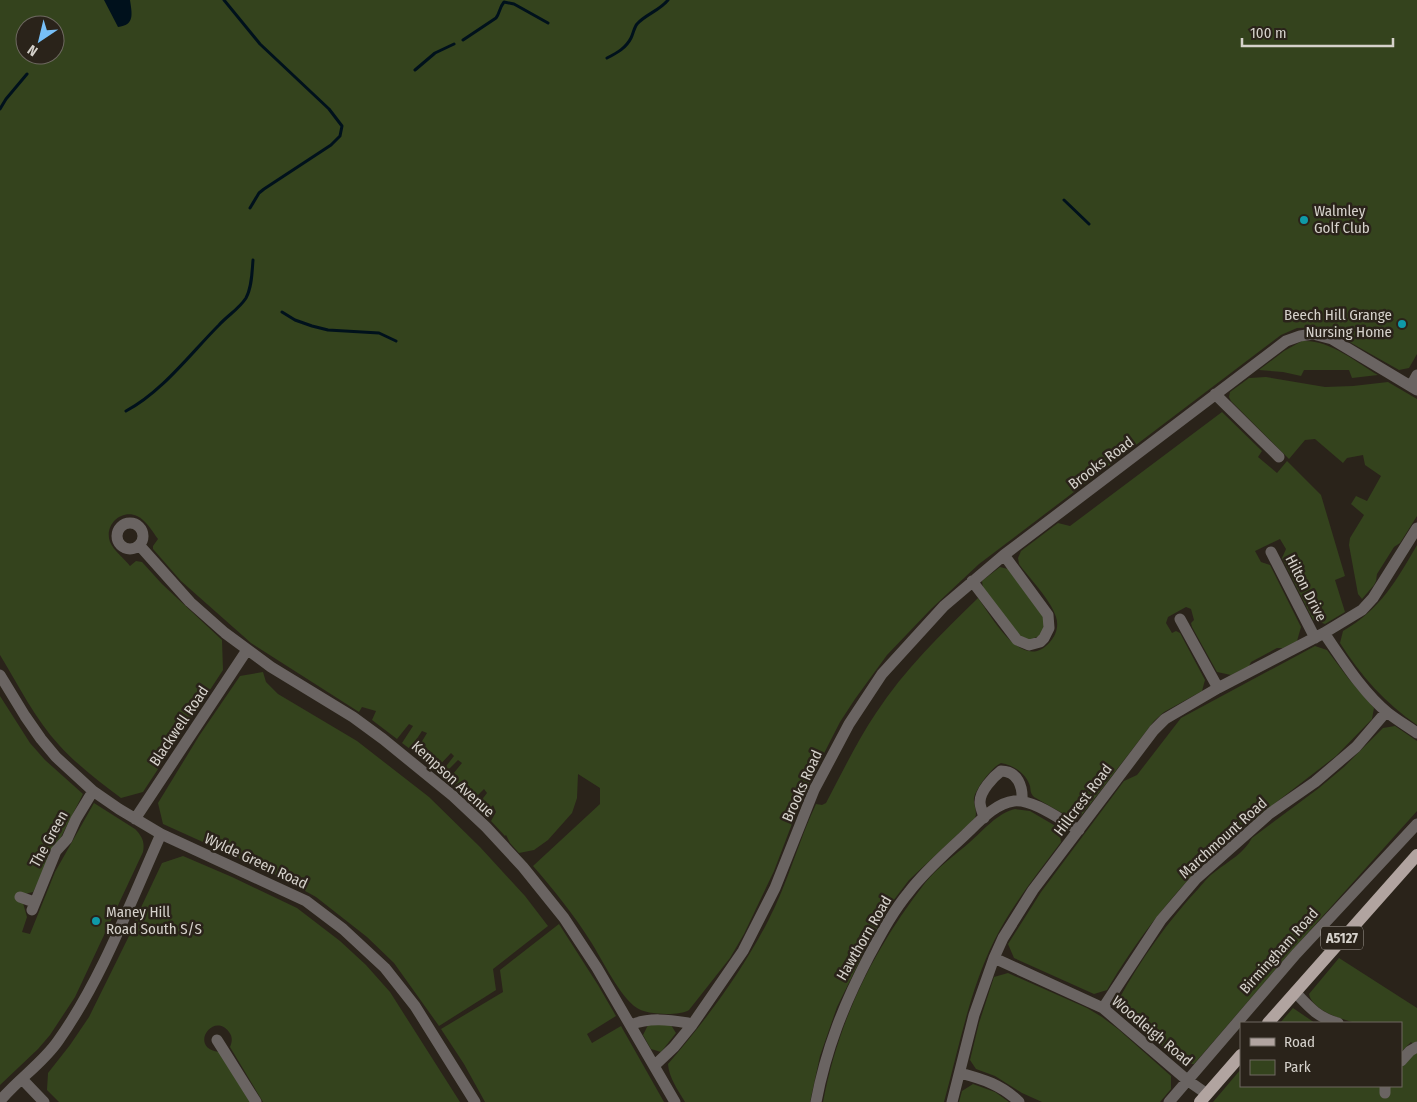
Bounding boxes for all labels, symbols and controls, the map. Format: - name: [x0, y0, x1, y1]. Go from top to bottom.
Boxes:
- north arrow: [15, 15, 65, 65]
- scale bar: [1242, 15, 1393, 47]
- text: 100 m: [1250, 24, 1287, 42]
- text: N: [25, 41, 41, 60]
- place label: Walmley Golf Club: [1314, 202, 1370, 237]
- marker: Walmley Golf Club: [1298, 214, 1310, 226]
- place label: Beech Hill Grange Nursing Home: [1284, 306, 1392, 341]
- marker: Beech Hill Grange Nursing Home: [1396, 318, 1408, 330]
- street label: Brooks Road: [1065, 433, 1137, 493]
- street label: Hilton Drive: [1282, 552, 1330, 624]
- street label: Blackwell Road: [146, 683, 212, 769]
- street label: Kempson Avenue: [408, 737, 498, 821]
- street label: Brooks Road: [778, 747, 826, 825]
- street label: Hillcrest Road: [1050, 761, 1116, 839]
- street label: Marchmount Road: [1175, 794, 1271, 882]
- street label: The Green: [26, 808, 72, 870]
- street label: Wylde Green Road: [202, 829, 310, 893]
- street label: Hawthorn Road: [833, 893, 895, 983]
- place label: Maney Hill Road South S/S: [106, 903, 202, 938]
- street label: Birmingham Road: [1236, 905, 1322, 997]
- marker: Maney Hill Road South S/S: [90, 915, 102, 927]
- road number: A5127: [1321, 926, 1363, 950]
- street label: Woodleigh Road: [1108, 992, 1196, 1070]
- legend: [1240, 1022, 1402, 1087]
- text: Road: [1284, 1033, 1315, 1051]
- text: Park: [1284, 1058, 1311, 1076]

